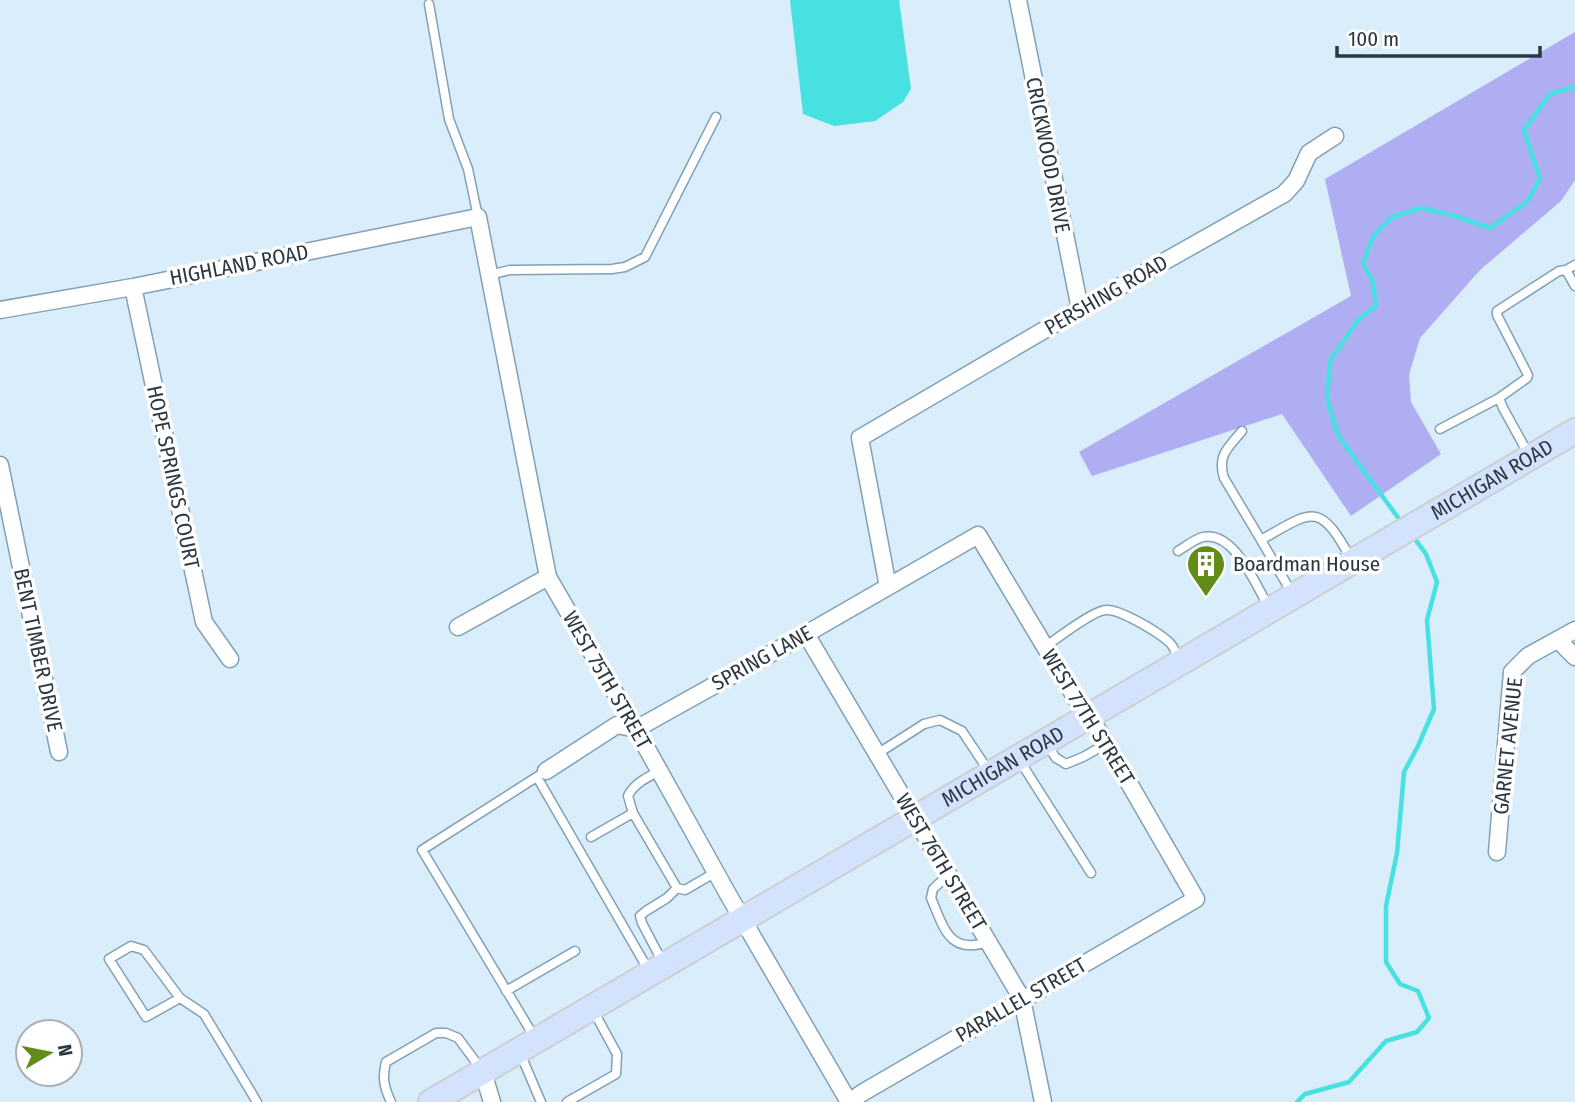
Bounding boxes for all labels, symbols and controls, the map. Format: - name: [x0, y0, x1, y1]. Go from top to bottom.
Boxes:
- scale bar: [1337, 14, 1540, 58]
- text: 100 m: [1348, 26, 1399, 52]
- street label: CRICKWOOD DRIVE: [1020, 75, 1076, 235]
- street label: HIGHLAND ROAD: [167, 239, 311, 291]
- street label: PERSHING ROAD: [1040, 249, 1172, 341]
- street label: HOPE SPRINGS COURT: [141, 383, 205, 571]
- street label: MICHIGAN ROAD: [1426, 434, 1558, 526]
- building icon: Boardman House: [1185, 543, 1227, 598]
- place label: Boardman House: [1233, 551, 1380, 577]
- street label: BENT TIMBER DRIVE: [8, 566, 68, 734]
- street label: WEST 75TH STREET: [557, 606, 657, 754]
- street label: SPRING LANE: [707, 620, 817, 696]
- street label: WEST 77TH STREET: [1036, 644, 1140, 790]
- street label: GARNET AVENUE: [1488, 676, 1528, 816]
- street label: MICHIGAN ROAD: [937, 721, 1069, 813]
- street label: WEST 76TH STREET: [890, 789, 992, 935]
- street label: PARALLEL STREET: [951, 952, 1091, 1048]
- north arrow: [14, 1018, 84, 1088]
- text: N: [53, 1043, 78, 1058]

